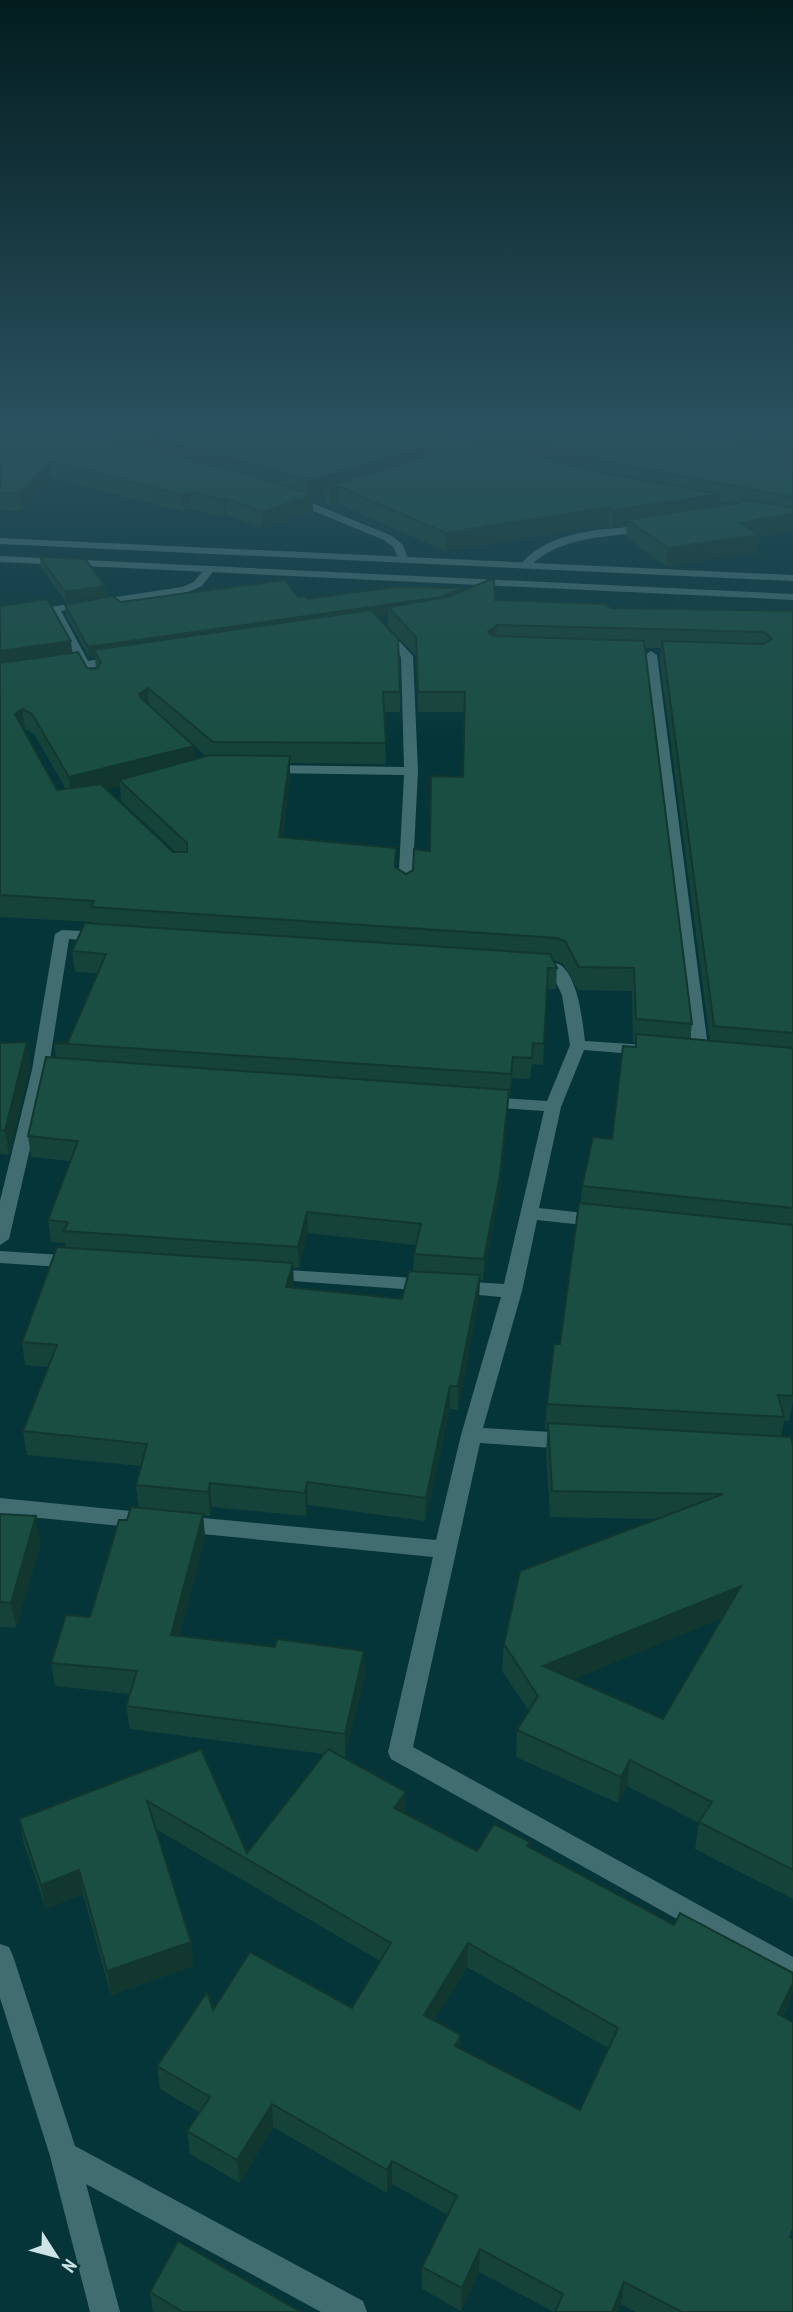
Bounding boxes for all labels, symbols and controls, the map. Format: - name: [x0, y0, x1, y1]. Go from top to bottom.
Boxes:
- north arrow: [21, 2221, 91, 2291]
- text: N: [57, 2255, 82, 2277]

